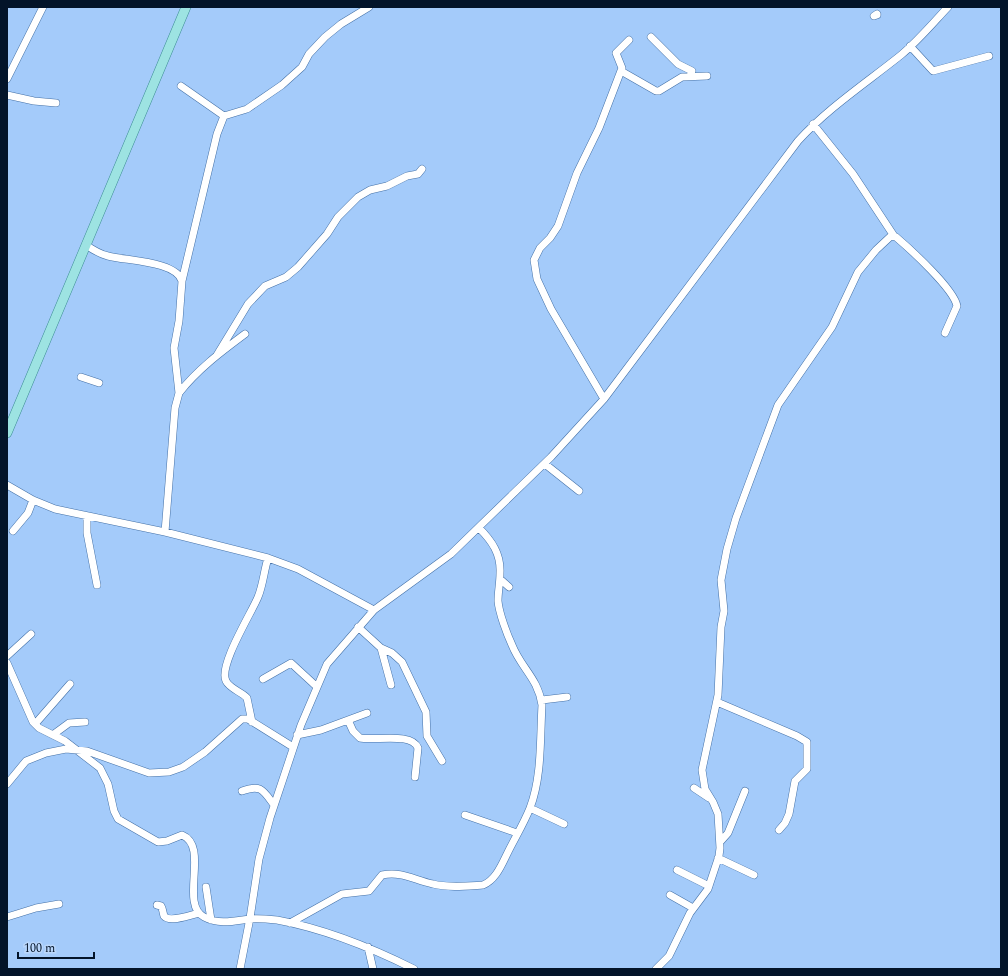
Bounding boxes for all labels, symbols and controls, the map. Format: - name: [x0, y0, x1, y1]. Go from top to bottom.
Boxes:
- scale bar: [18, 934, 94, 960]
- text: 100 m: [24, 939, 55, 958]

